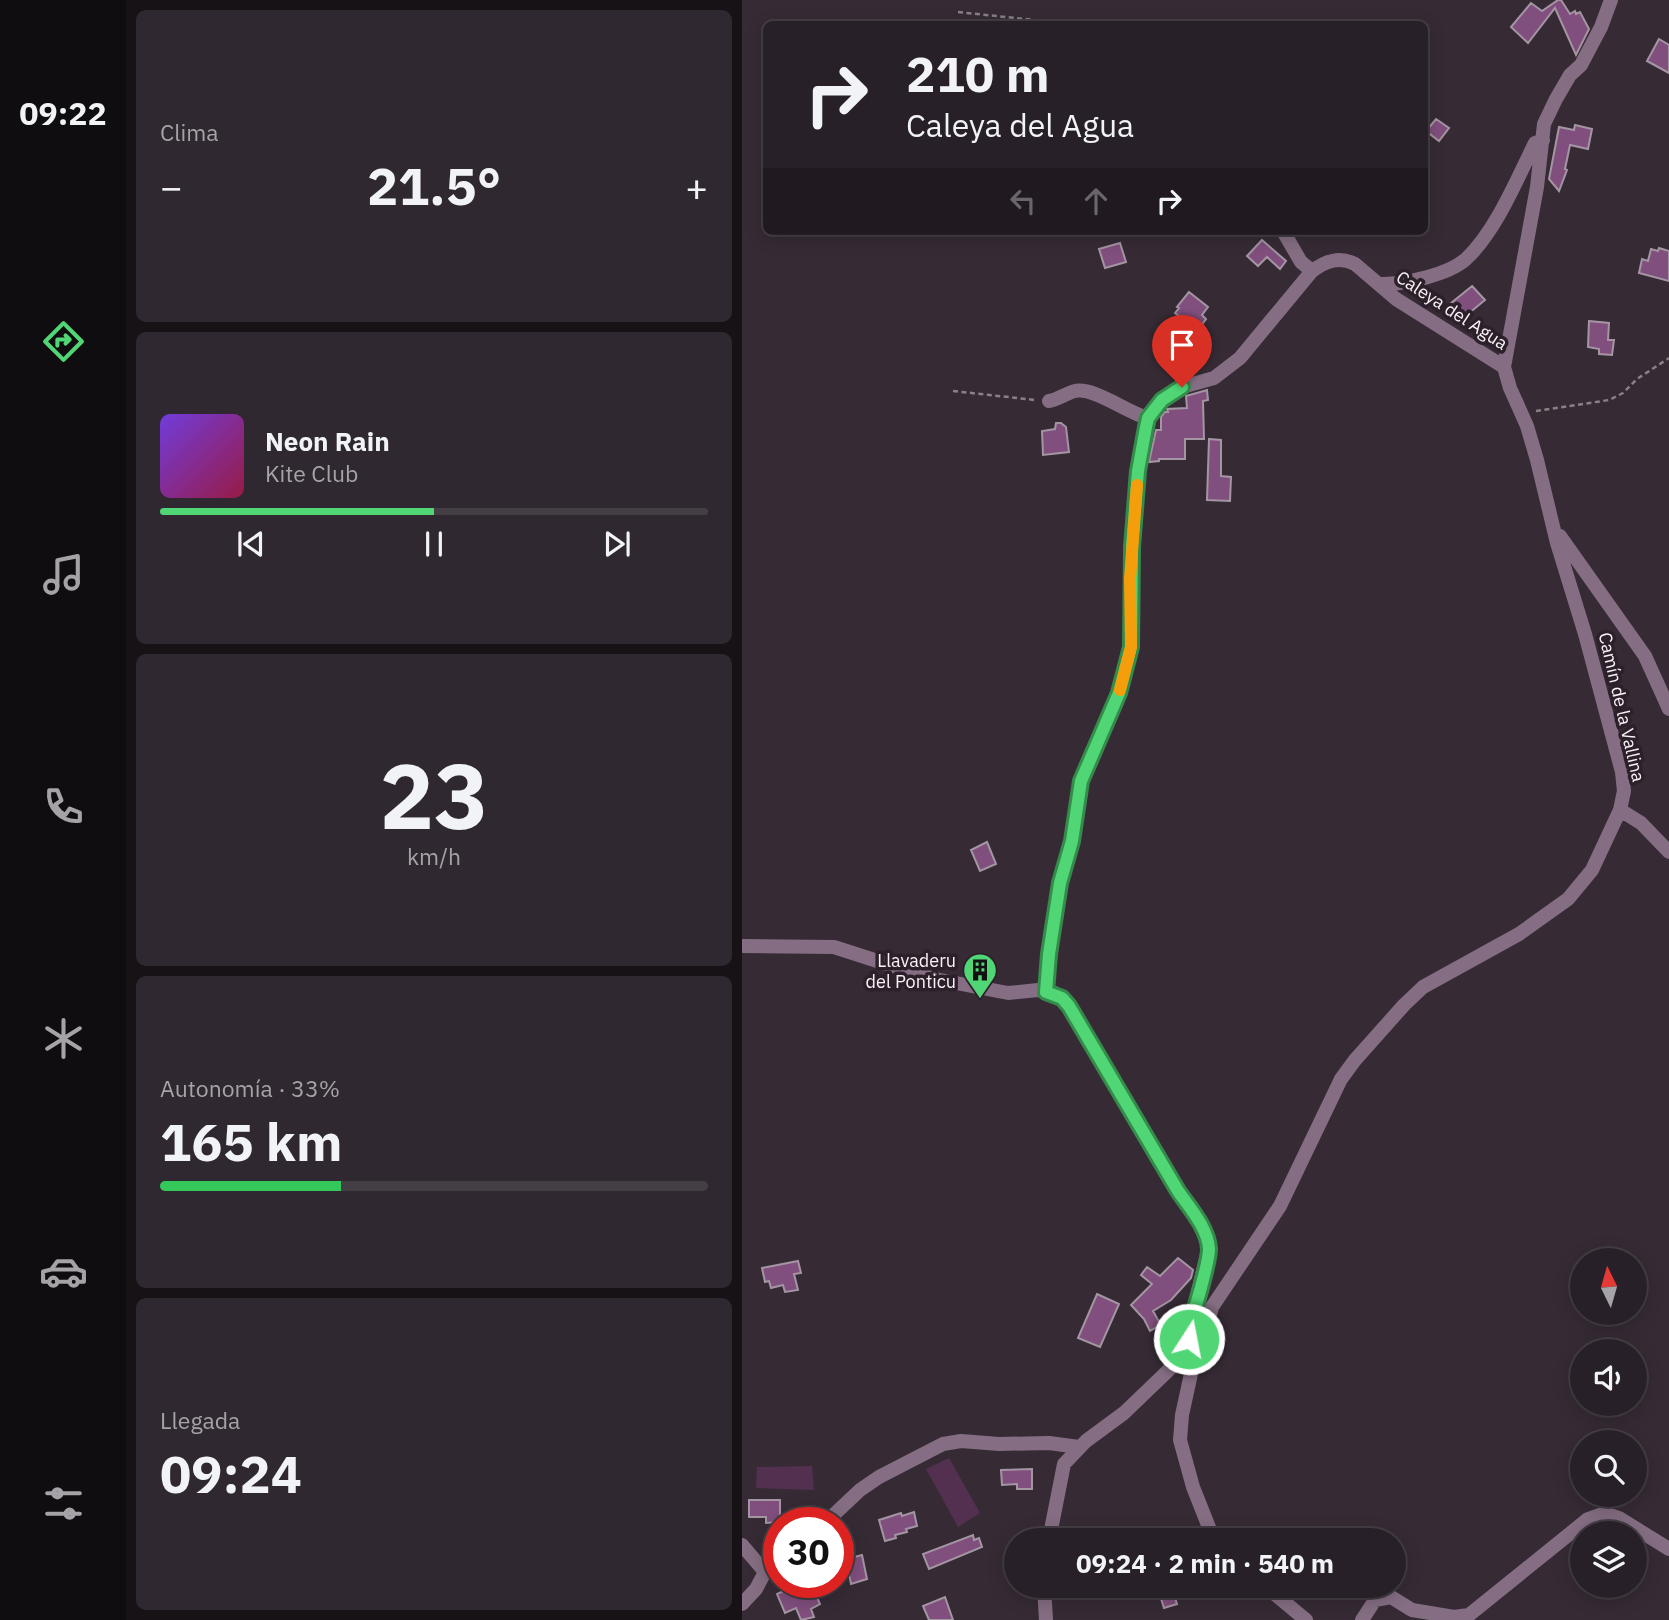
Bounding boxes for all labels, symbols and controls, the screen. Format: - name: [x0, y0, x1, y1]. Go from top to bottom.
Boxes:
- text: 210 m: [906, 42, 1050, 105]
- icon: right: [791, 49, 882, 140]
- text: 09:22: [19, 92, 107, 134]
- text: Caleya del Agua: [906, 104, 1134, 146]
- text: Clima: [160, 117, 219, 147]
- text: 21.5°: [367, 152, 501, 219]
- text: −: [160, 162, 183, 211]
- text: +: [685, 162, 708, 211]
- icon: left: [1004, 182, 1042, 220]
- icon: ahead: [1077, 182, 1115, 220]
- icon: right: [1150, 182, 1188, 220]
- street label: Caleya del Agua: [1392, 265, 1512, 355]
- pin: [1152, 315, 1212, 387]
- icon: directions: [39, 317, 88, 366]
- icon: arrive: [1163, 326, 1201, 364]
- text: Neon Rain: [265, 424, 390, 458]
- text: Kite Club: [265, 458, 358, 488]
- icon: previous: [232, 525, 270, 563]
- icon: pause: [415, 525, 453, 563]
- icon: next: [598, 525, 636, 563]
- icon: music: [39, 550, 88, 599]
- street label: Camín de la Vallina: [1594, 630, 1650, 784]
- text: 23: [379, 736, 489, 854]
- icon: phone: [39, 782, 88, 831]
- text: km/h: [407, 841, 461, 871]
- place label: Llavaderu del Ponticu: [866, 949, 956, 993]
- building icon: Llavaderu del Ponticu: [961, 951, 999, 1000]
- icon: climate: [39, 1014, 88, 1063]
- text: Autonomía · 33%: [160, 1073, 340, 1103]
- text: 165 km: [160, 1108, 342, 1175]
- icon: car: [39, 1247, 88, 1296]
- north arrow: [1570, 1248, 1647, 1325]
- map controls: [1570, 1248, 1647, 1598]
- position arrow: [1152, 1302, 1226, 1376]
- button: sound: [1570, 1339, 1647, 1416]
- text: Llegada: [160, 1405, 240, 1435]
- button: search: [1570, 1430, 1647, 1507]
- text: 09:24: [160, 1440, 302, 1507]
- icon: filters: [39, 1479, 88, 1528]
- speed limit sign: 30: [763, 1507, 854, 1598]
- button: layers: [1570, 1521, 1647, 1598]
- text: 09:24 · 2 min · 540 m: [1076, 1546, 1334, 1580]

